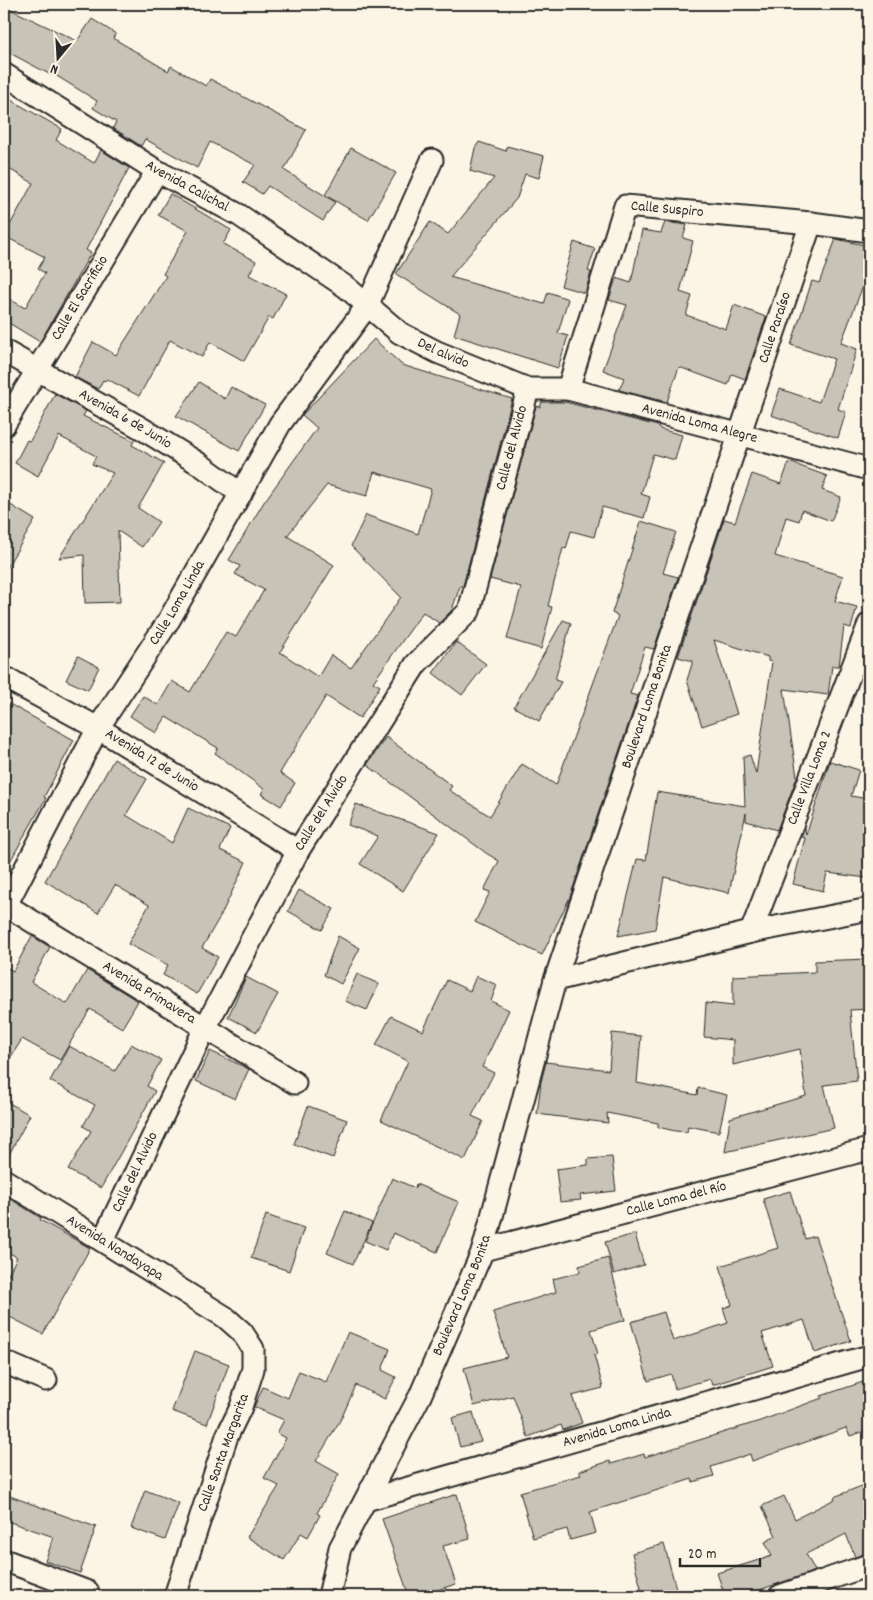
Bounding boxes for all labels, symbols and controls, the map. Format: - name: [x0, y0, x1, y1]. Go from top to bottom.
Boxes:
- north arrow: [32, 32, 82, 82]
- text: N: [48, 58, 61, 79]
- street label: Avenida Calichal: [141, 155, 233, 219]
- street label: Calle Suspiro: [630, 196, 705, 224]
- street label: Calle El Sacrificio: [46, 251, 115, 345]
- street label: Calle Paraíso: [753, 289, 798, 366]
- street label: Del alvido: [413, 333, 473, 375]
- street label: Avenida 6 de Junio: [74, 384, 176, 455]
- street label: Avenida Loma Alegre: [639, 398, 760, 450]
- street label: Calle del Alvido: [491, 403, 534, 493]
- street label: Calle Loma Linda: [144, 556, 212, 650]
- street label: Boulevard Loma Bonita: [616, 641, 679, 772]
- street label: Avenida 12 de Junio: [100, 724, 203, 799]
- street label: Calle Villa Loma 2: [782, 728, 838, 828]
- street label: Calle del Alvido: [289, 770, 355, 856]
- street label: Avenida Primavera: [98, 956, 201, 1031]
- street label: Calle del Alvido: [107, 1128, 164, 1216]
- street label: Calle Loma del Río: [624, 1176, 729, 1223]
- street label: Avenida Nandayapa: [62, 1210, 168, 1288]
- street label: Boulevard Loma Bonita: [427, 1232, 498, 1360]
- street label: Calle Santa Margarita: [192, 1390, 256, 1515]
- street label: Avenida Loma Linda: [560, 1402, 675, 1454]
- scale bar: [680, 1535, 760, 1567]
- text: 20 m: [688, 1544, 716, 1566]

